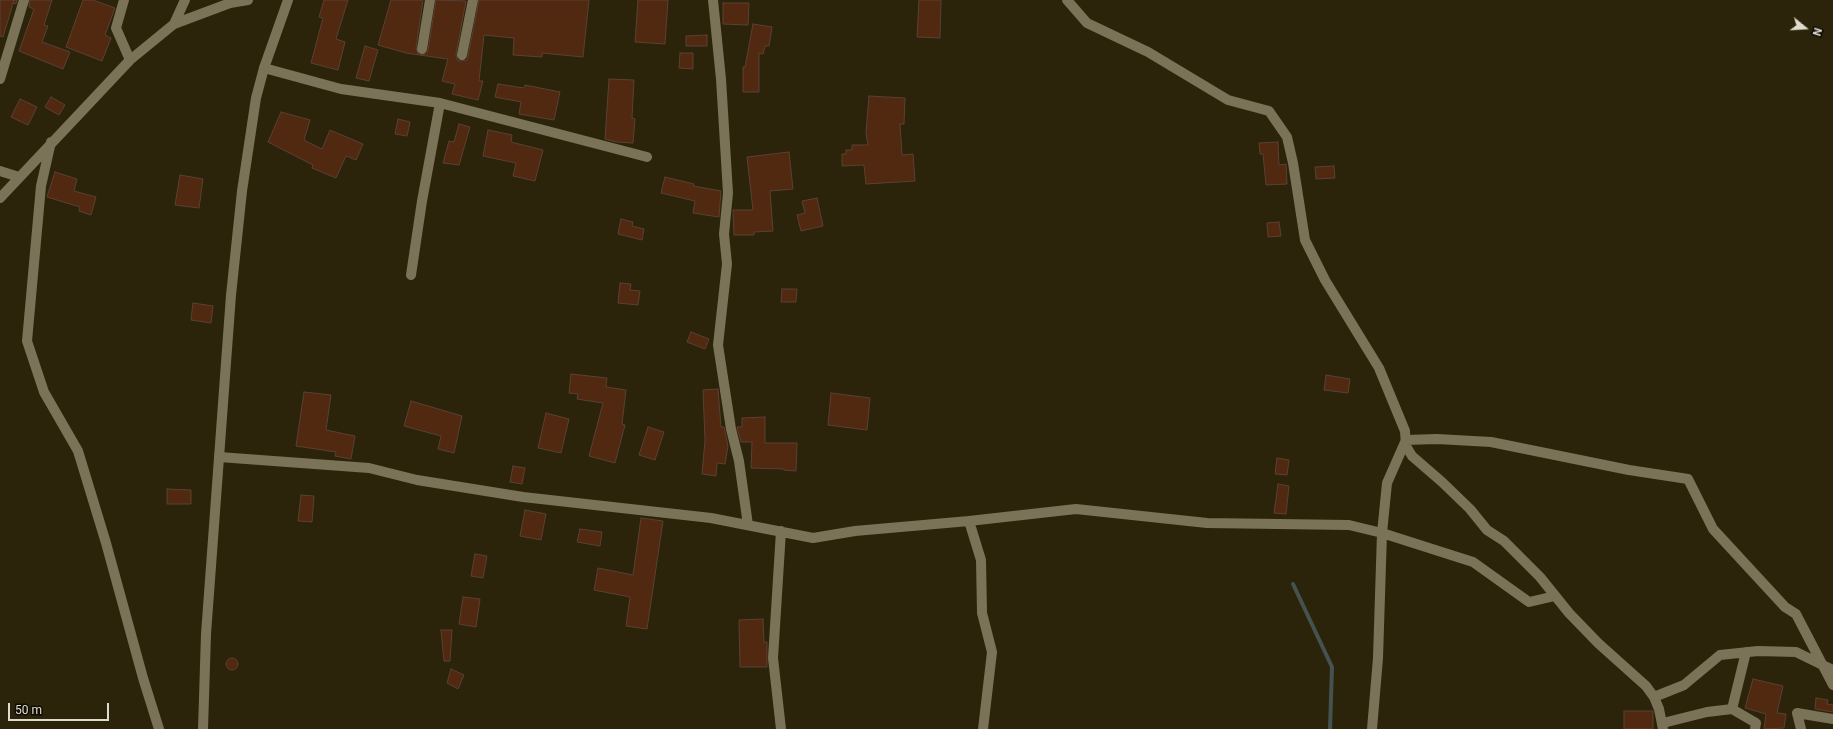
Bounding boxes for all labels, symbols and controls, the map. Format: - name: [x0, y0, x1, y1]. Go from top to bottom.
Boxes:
- north arrow: [1785, 8, 1825, 48]
- text: N: [1810, 26, 1824, 38]
- scale bar: [10, 695, 111, 721]
- text: 50 m: [15, 703, 42, 717]

